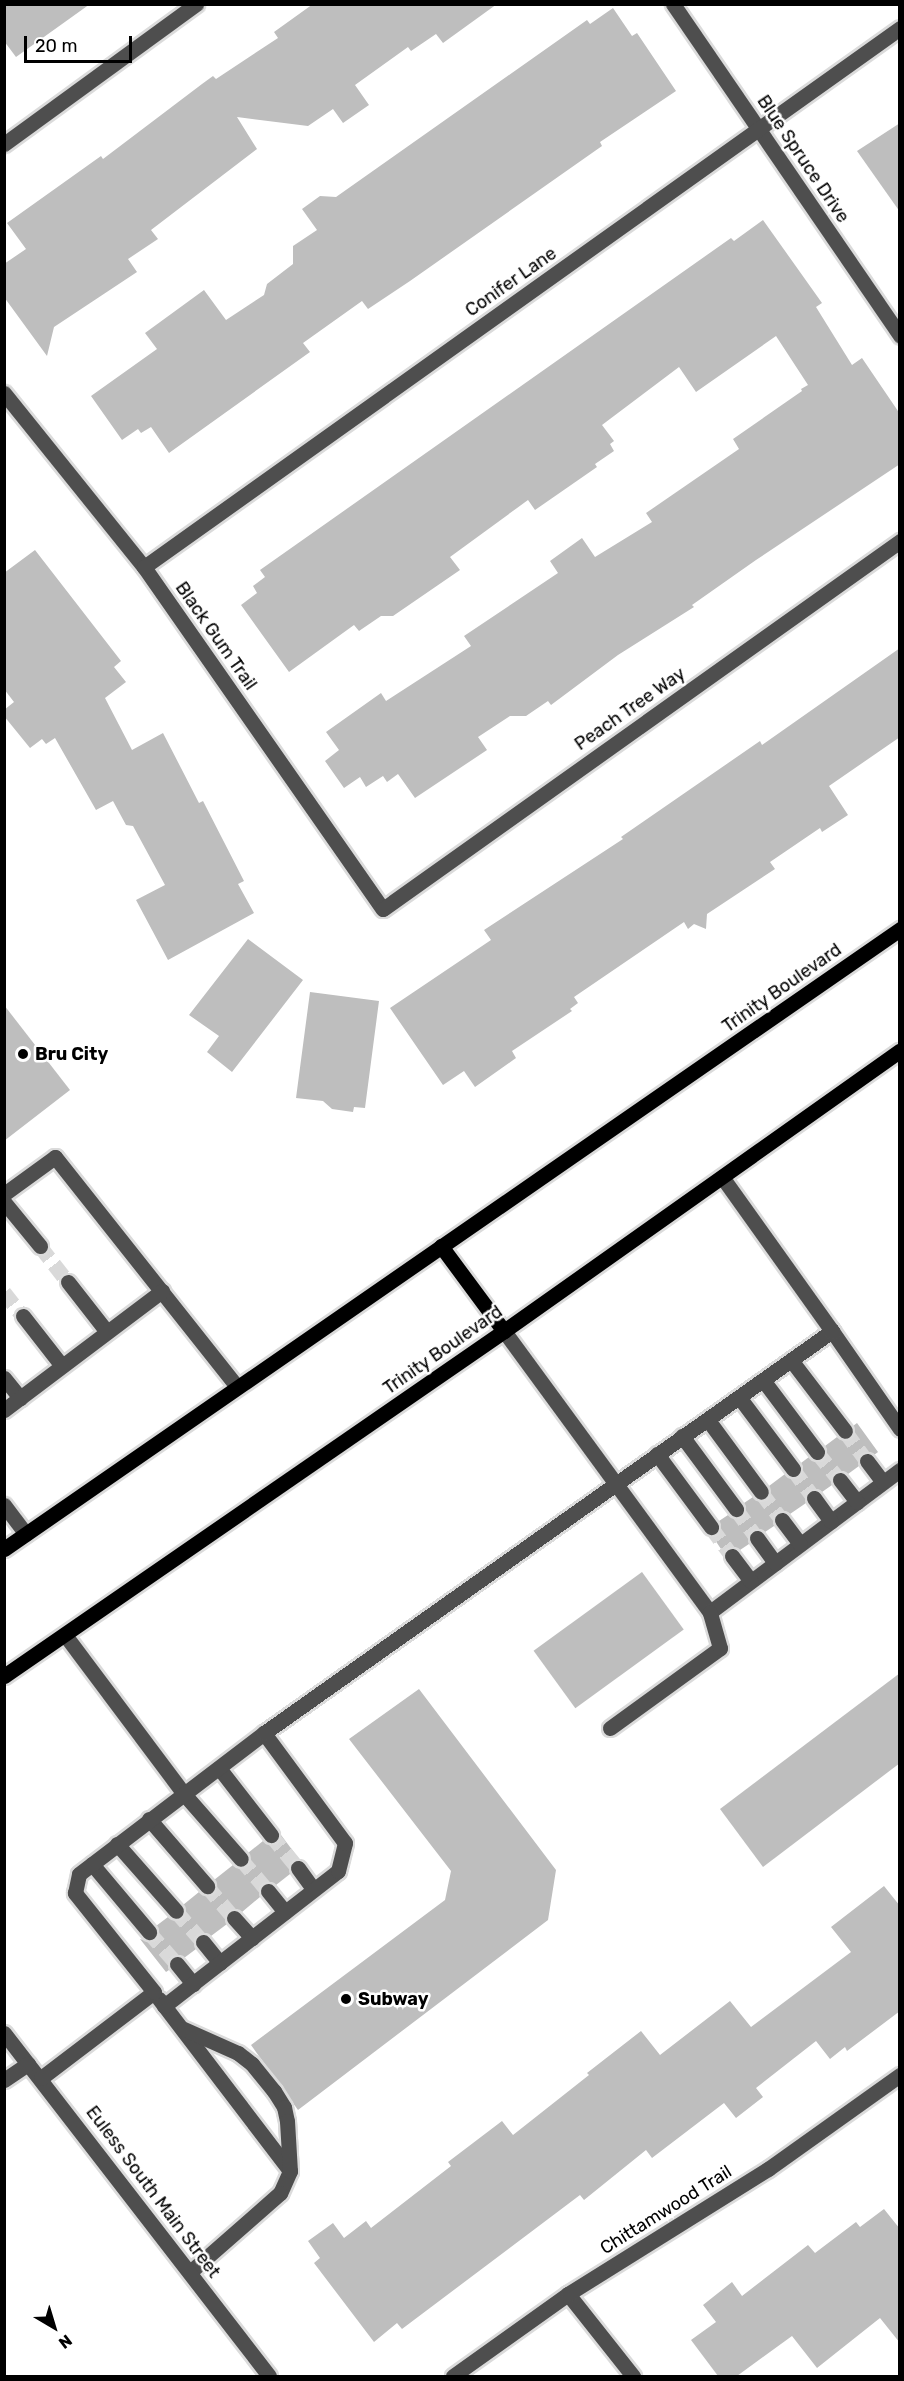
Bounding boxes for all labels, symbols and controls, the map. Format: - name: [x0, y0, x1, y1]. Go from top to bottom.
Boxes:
- scale bar: [27, 24, 135, 62]
- text: 20 m: [35, 35, 77, 57]
- street label: Blue Spruce Drive: [752, 91, 854, 227]
- street label: Conifer Lane: [461, 243, 561, 321]
- street label: Black Gum Trail: [171, 577, 261, 695]
- street label: Peach Tree Way: [570, 663, 690, 755]
- street label: Trinity Boulevard: [718, 939, 846, 1037]
- place label: Bru City: [35, 1043, 108, 1065]
- marker: Bru City: [16, 1047, 30, 1061]
- street label: Trinity Boulevard: [379, 1301, 507, 1399]
- place label: Subway: [358, 1988, 428, 2010]
- marker: Subway: [339, 1992, 353, 2006]
- street label: Euless South Main Street: [81, 2102, 225, 2282]
- street label: Chittamwood Trail: [596, 2161, 736, 2259]
- north arrow: [24, 2297, 84, 2357]
- text: N: [55, 2331, 76, 2353]

